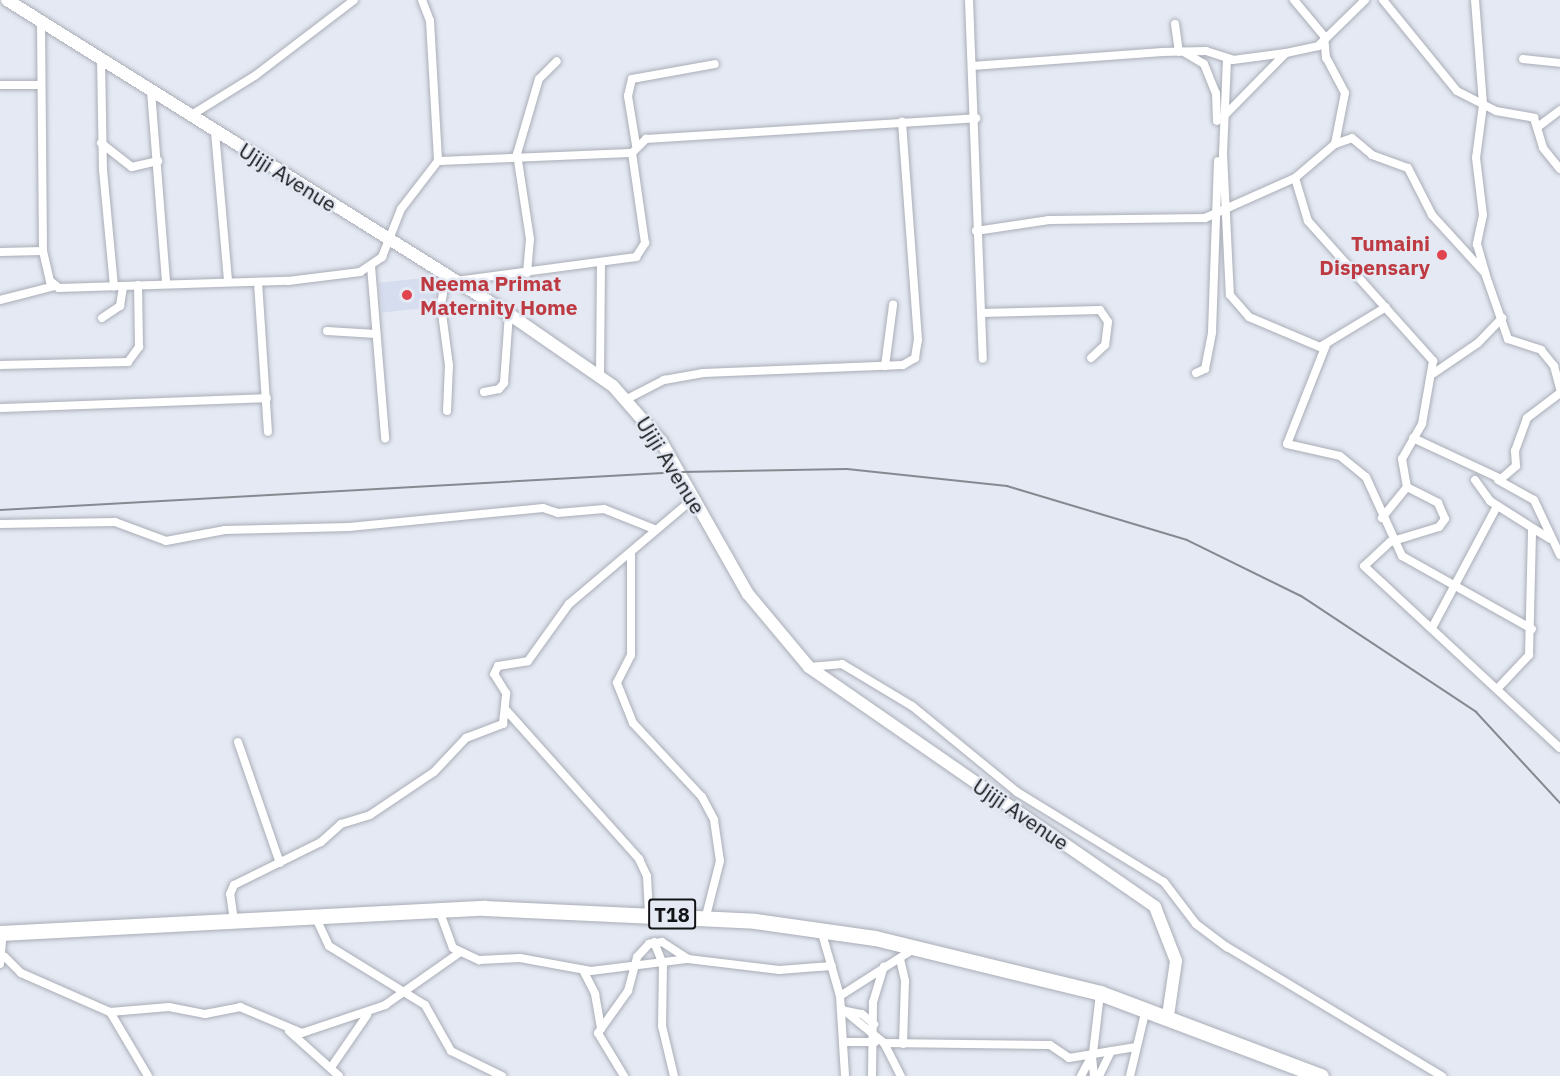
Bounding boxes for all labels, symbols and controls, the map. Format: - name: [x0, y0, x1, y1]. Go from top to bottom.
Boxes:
- street label: Ujiji Avenue: [235, 137, 341, 217]
- place label: Tumaini Dispensary: [1319, 230, 1430, 280]
- marker: Tumaini Dispensary: [1435, 248, 1449, 262]
- place label: Neema Primat Maternity Home: [420, 270, 578, 320]
- marker: Neema Primat Maternity Home: [398, 286, 416, 304]
- street label: Ujiji Avenue: [631, 412, 711, 518]
- street label: Ujiji Avenue: [968, 773, 1074, 855]
- road number: T18: [648, 897, 696, 931]

